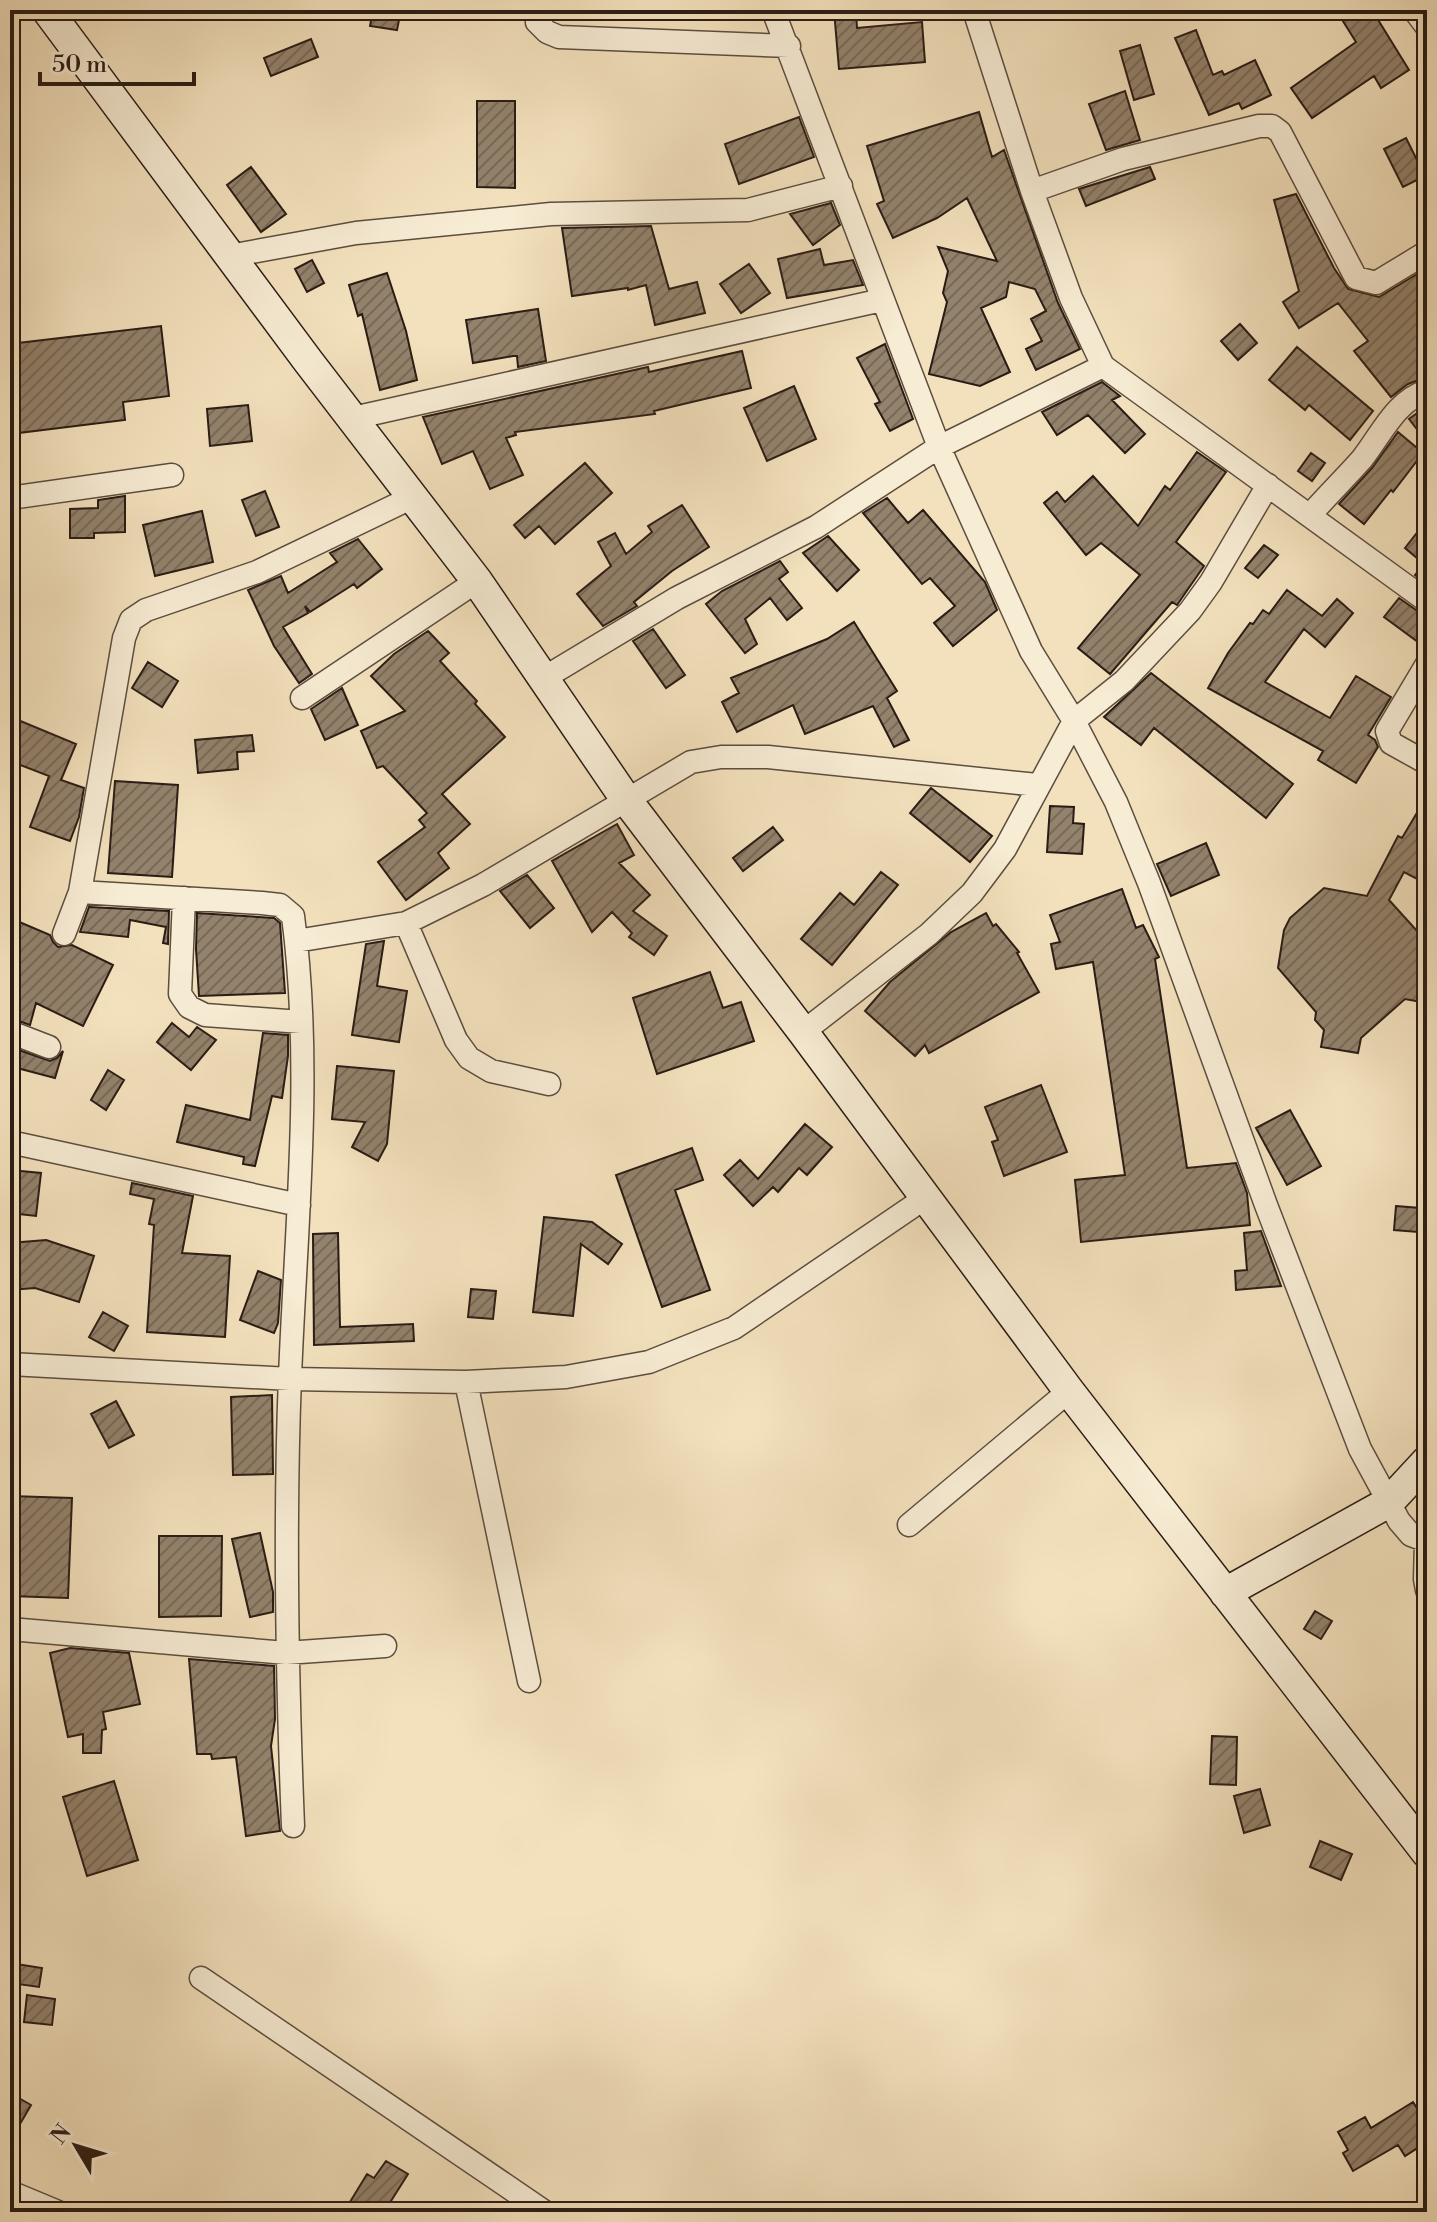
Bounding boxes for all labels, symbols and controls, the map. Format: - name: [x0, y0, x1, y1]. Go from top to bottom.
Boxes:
- scale bar: [40, 36, 194, 86]
- text: 50 m: [52, 50, 107, 80]
- north arrow: [36, 2106, 116, 2186]
- text: N: [45, 2119, 78, 2150]

